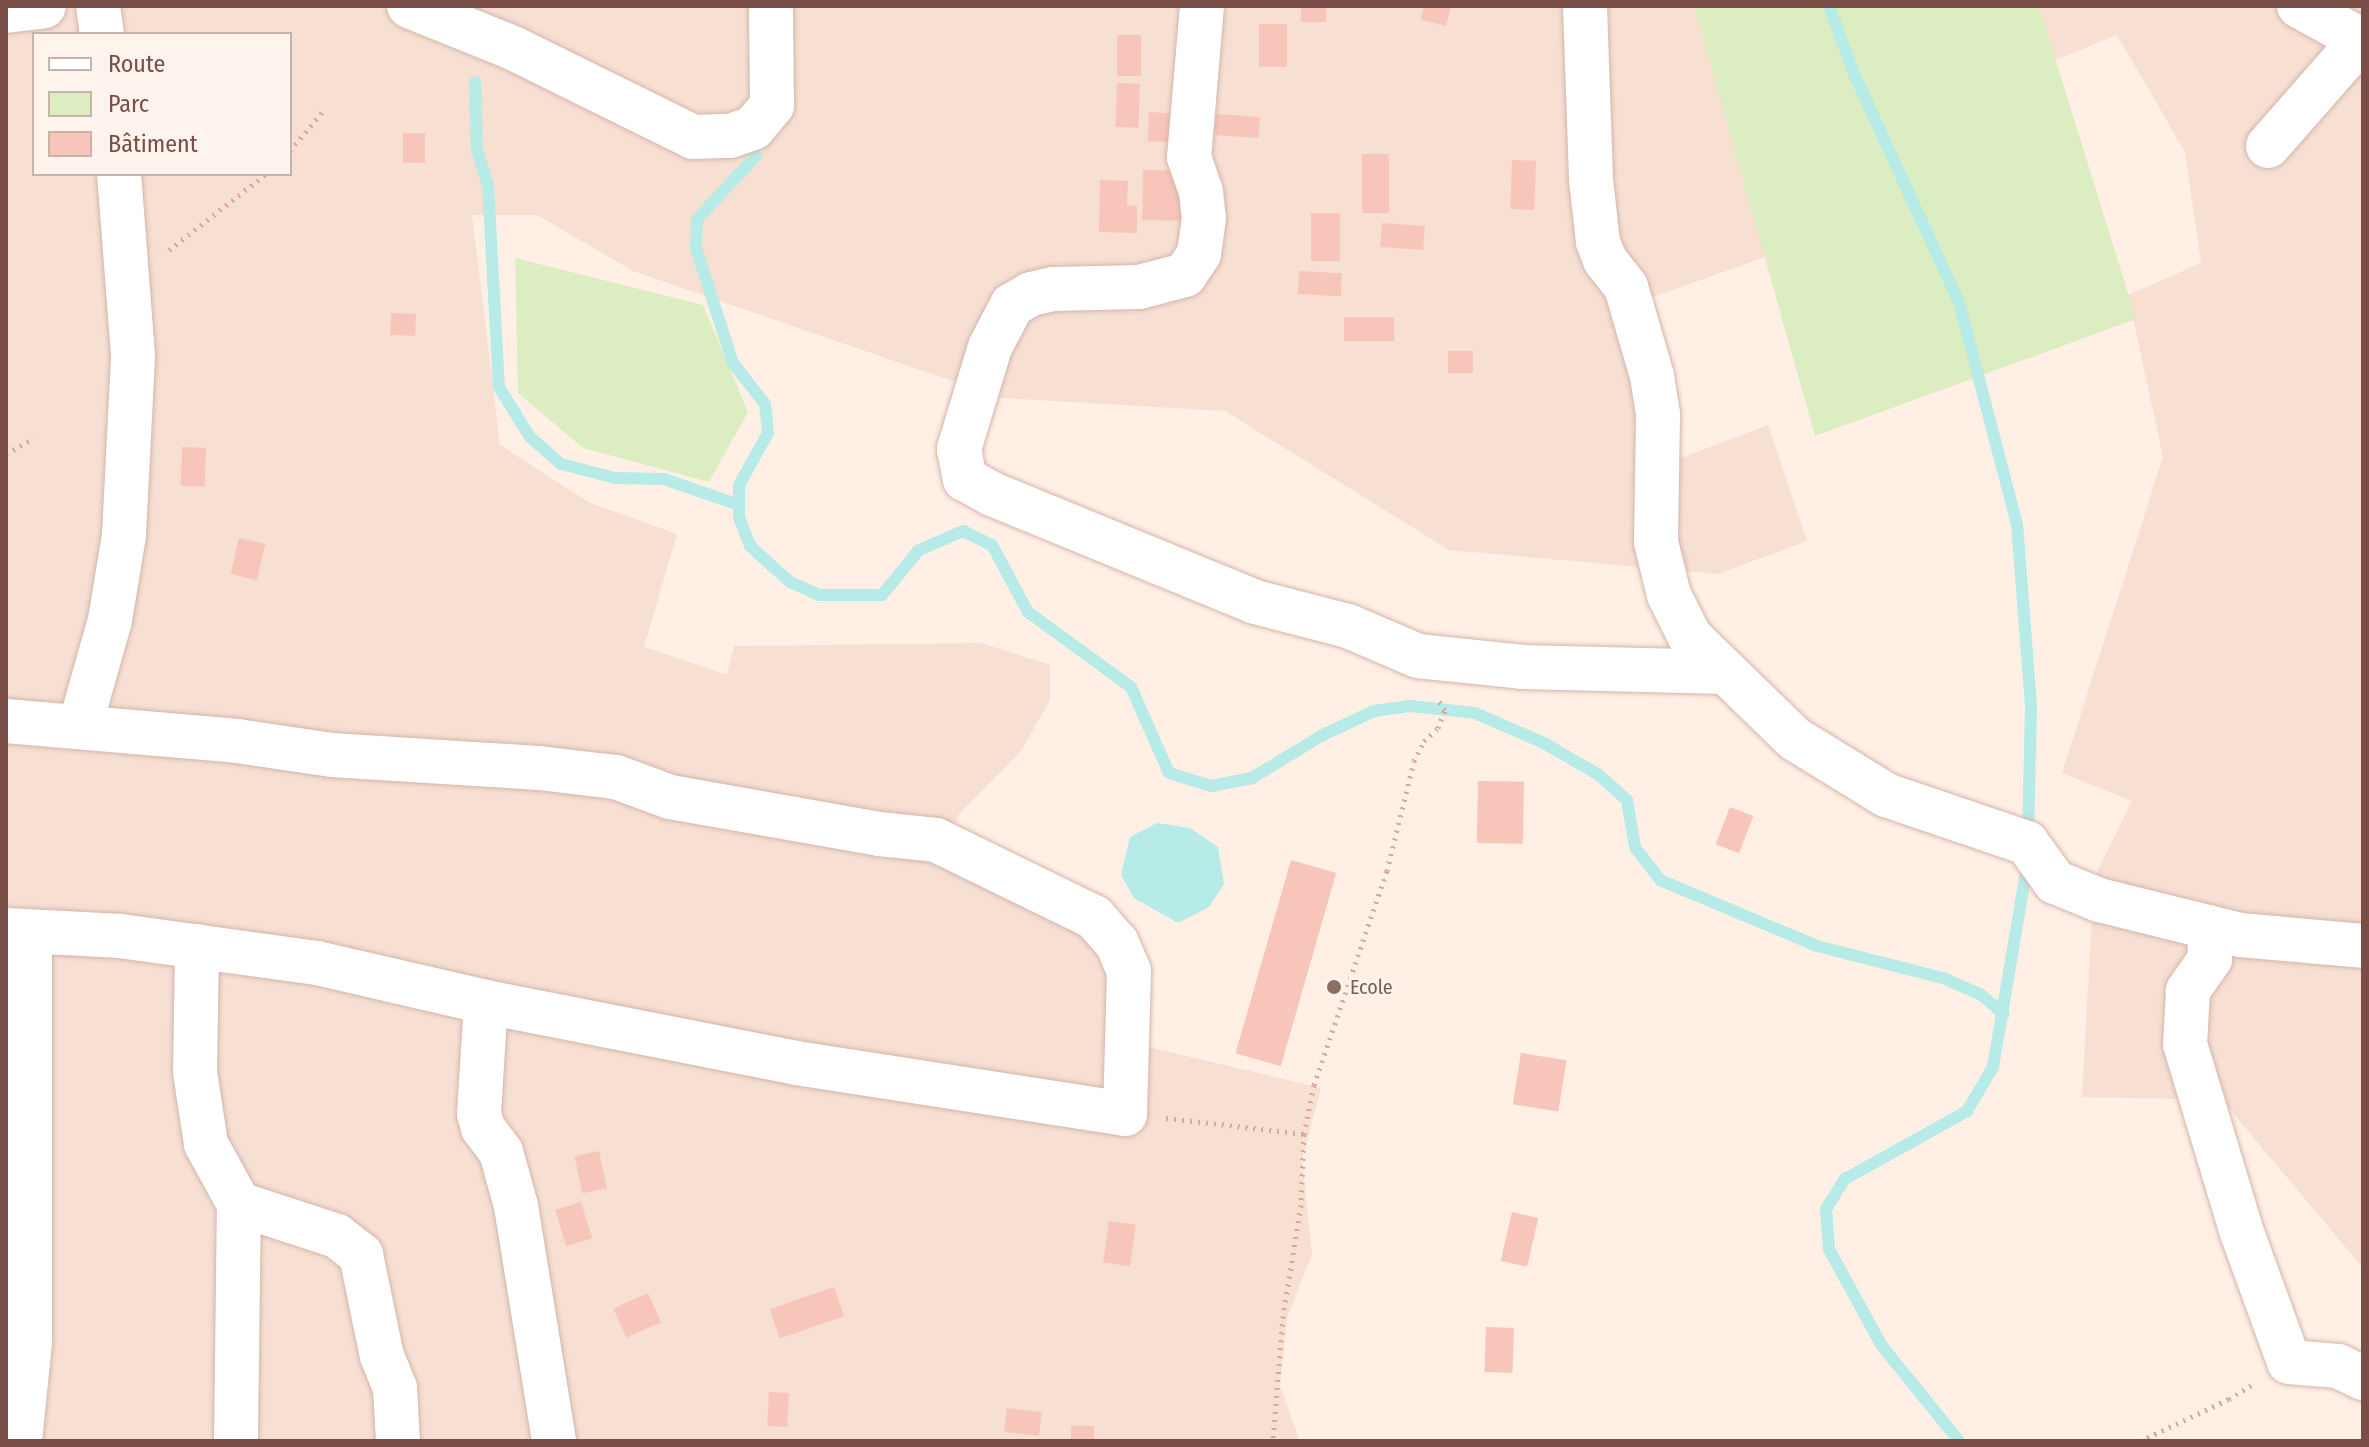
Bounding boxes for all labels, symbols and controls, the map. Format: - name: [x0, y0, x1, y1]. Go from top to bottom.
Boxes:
- legend: [32, 32, 292, 176]
- text: Route: [108, 50, 165, 78]
- text: Parc: [108, 90, 149, 118]
- text: Bâtiment: [108, 130, 198, 158]
- place label: Ecole: [1350, 975, 1393, 999]
- marker: Ecole: [1325, 978, 1343, 996]

